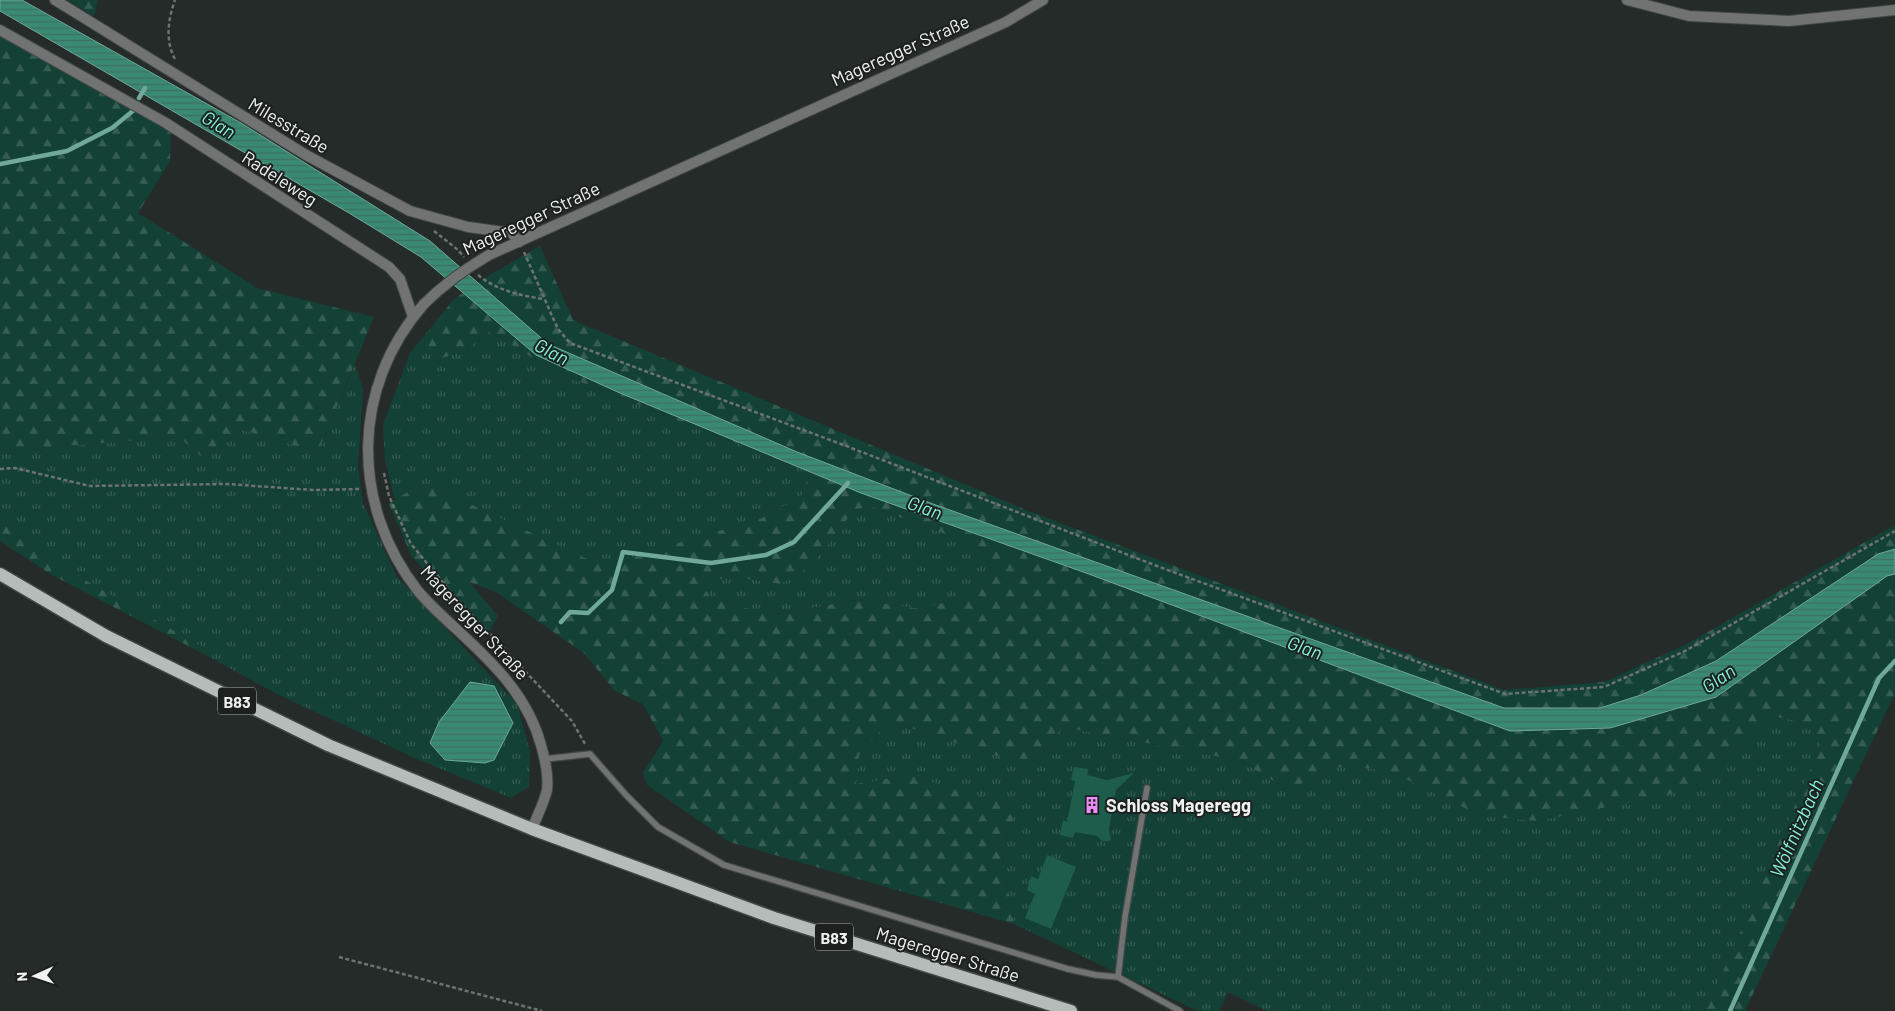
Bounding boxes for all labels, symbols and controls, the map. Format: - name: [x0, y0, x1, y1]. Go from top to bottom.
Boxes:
- street label: Mageregger Straße: [828, 10, 972, 90]
- street label: Milesstraße: [245, 92, 333, 158]
- water label: Glan: [198, 105, 240, 143]
- street label: Radeleweg: [238, 146, 322, 210]
- street label: Mageregger Straße: [459, 177, 603, 259]
- water label: Glan: [531, 333, 573, 369]
- water label: Glan: [904, 490, 946, 524]
- street label: Mageregger Straße: [416, 560, 534, 684]
- water label: Glan: [1284, 630, 1326, 664]
- water label: Glan: [1697, 658, 1739, 697]
- road number: B83: [218, 688, 256, 714]
- water label: Wölfnitzbach: [1764, 775, 1828, 881]
- place label: Schloss Mageregg: [1106, 794, 1251, 816]
- building icon: Schloss Mageregg: [1082, 795, 1102, 815]
- street label: Mageregger Straße: [874, 922, 1022, 986]
- road number: B83: [815, 924, 853, 950]
- north arrow: [10, 951, 60, 1001]
- text: N: [13, 972, 30, 982]

